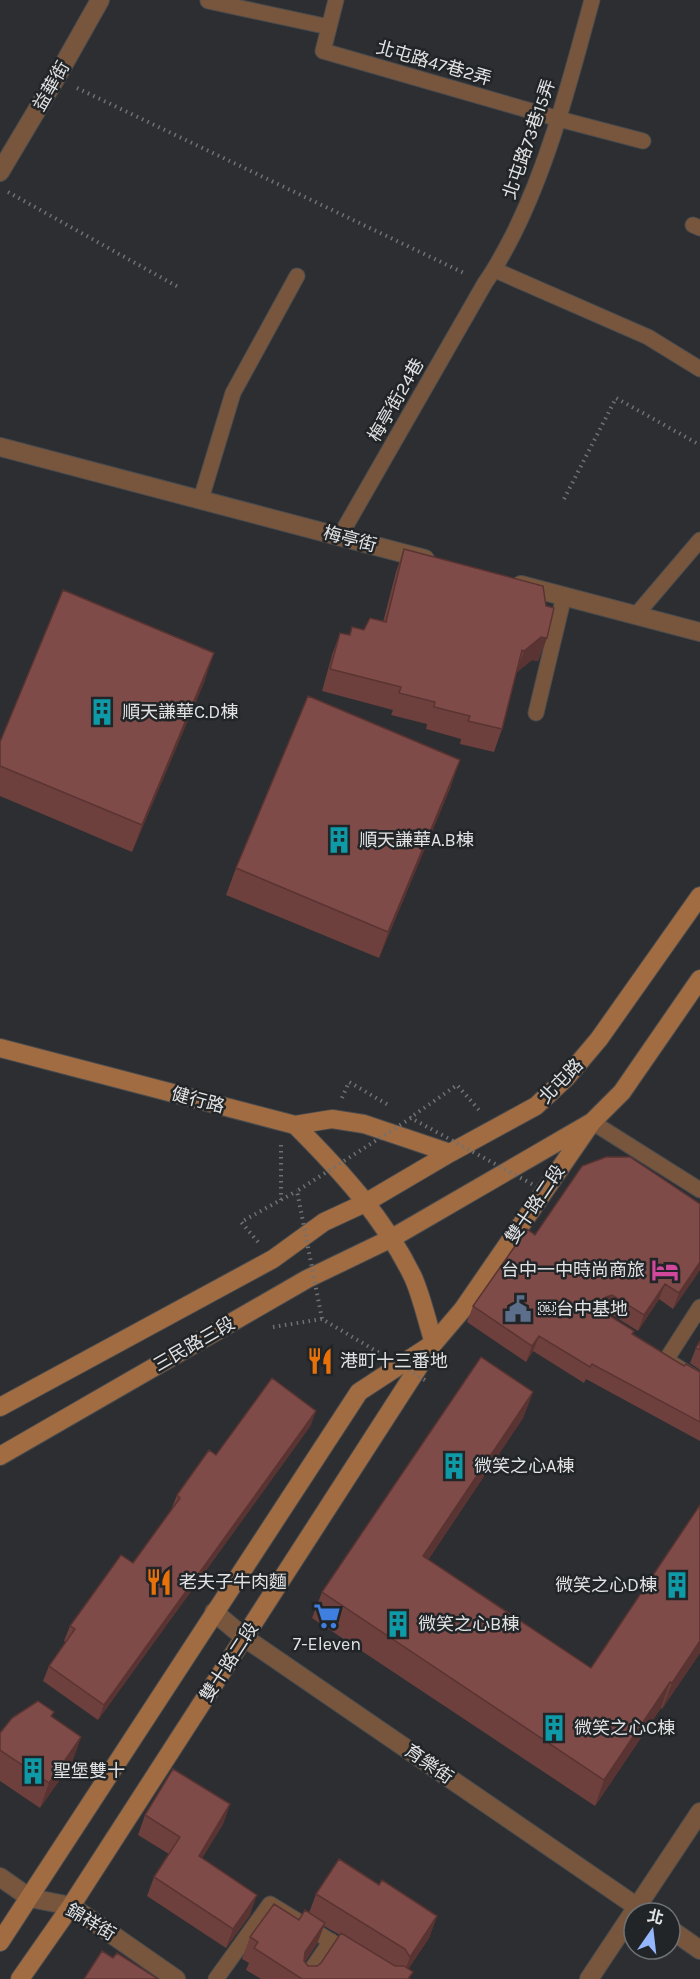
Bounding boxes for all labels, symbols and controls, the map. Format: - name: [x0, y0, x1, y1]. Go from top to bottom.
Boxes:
- street label: 北屯路47巷2弄: [374, 36, 494, 90]
- street label: 益華街: [28, 57, 74, 115]
- street label: 北屯路73巷15弄: [498, 76, 560, 202]
- street label: 梅亭街24巷: [363, 354, 429, 446]
- street label: 梅亭街: [321, 521, 379, 557]
- building icon: 順天謙華C.D棟: [87, 697, 117, 727]
- place label: 順天謙華C.D棟: [122, 701, 238, 723]
- building icon: 順天謙華A.B棟: [324, 825, 354, 855]
- place label: 順天謙華A.B棟: [359, 829, 474, 851]
- street label: 北屯路: [534, 1054, 588, 1108]
- street label: 健行路: [169, 1082, 227, 1118]
- street label: 雙十路二段: [501, 1161, 569, 1247]
- hotel icon: 台中一中時尚商旅: [650, 1255, 680, 1285]
- place label: 台中一中時尚商旅: [501, 1259, 645, 1281]
- public building icon: ￼台中基地: [503, 1294, 533, 1324]
- place label: ￼台中基地: [538, 1298, 628, 1320]
- street label: 三民路三段: [150, 1312, 238, 1376]
- restaurant icon: 港町十三番地: [305, 1346, 335, 1376]
- place label: 港町十三番地: [340, 1350, 448, 1372]
- building icon: 微笑之心A棟: [439, 1451, 469, 1481]
- place label: 微笑之心A棟: [474, 1455, 574, 1477]
- restaurant icon: 老夫子牛肉麵: [144, 1567, 174, 1597]
- building icon: 微笑之心D棟: [662, 1570, 692, 1600]
- place label: 老夫子牛肉麵: [179, 1571, 287, 1593]
- place label: 微笑之心D棟: [555, 1574, 657, 1596]
- supermarket icon: 7-Eleven: [312, 1601, 342, 1631]
- building icon: 微笑之心B棟: [383, 1609, 413, 1639]
- place label: 微笑之心B棟: [418, 1613, 519, 1635]
- street label: 雙十路二段: [195, 1618, 263, 1706]
- place label: 7-Eleven: [293, 1633, 361, 1655]
- building icon: 微笑之心C棟: [539, 1713, 569, 1743]
- place label: 微笑之心C棟: [574, 1717, 675, 1739]
- street label: 育樂街: [401, 1740, 457, 1788]
- building icon: 聖堡雙十: [18, 1756, 48, 1786]
- place label: 聖堡雙十: [53, 1760, 125, 1782]
- street label: 錦祥街: [62, 1899, 120, 1945]
- north arrow: [622, 1901, 682, 1961]
- text: 北: [645, 1906, 666, 1928]

